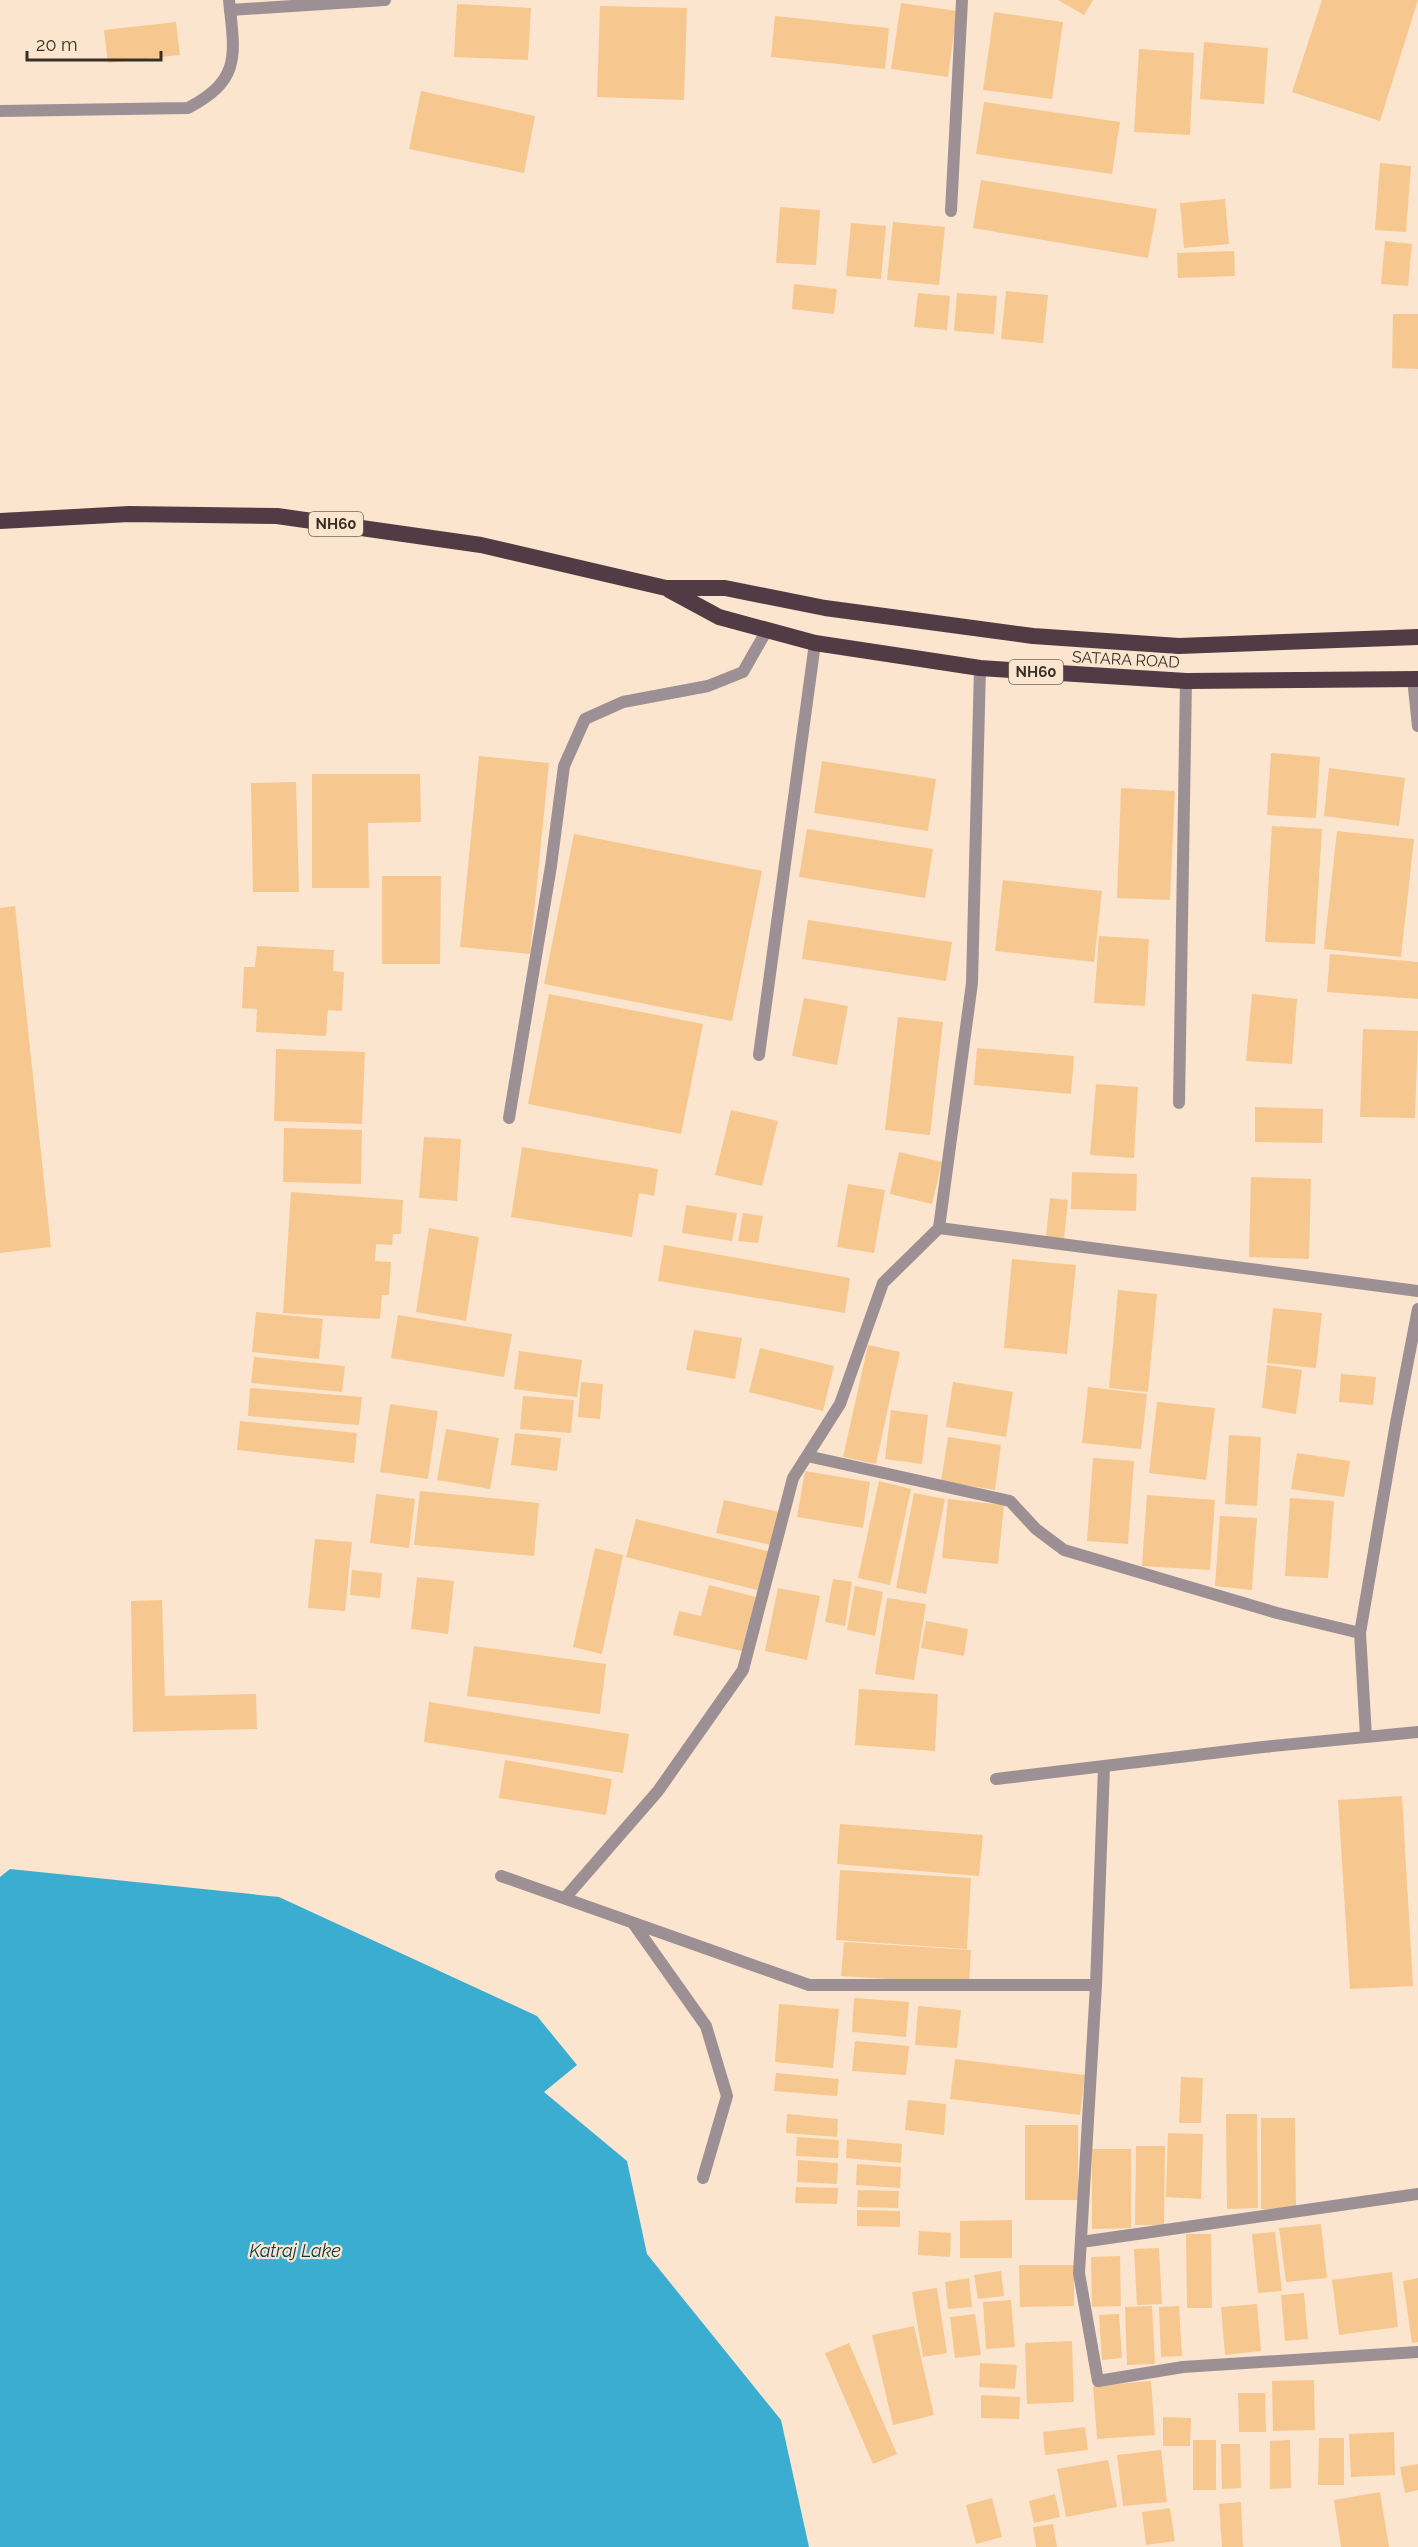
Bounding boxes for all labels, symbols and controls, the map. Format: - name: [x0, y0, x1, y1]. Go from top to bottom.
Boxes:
- scale bar: [27, 24, 160, 62]
- text: 20 m: [36, 34, 78, 55]
- road number: NH60: [309, 512, 363, 536]
- street label: SATARA ROAD: [1072, 647, 1180, 672]
- road number: NH60: [1009, 660, 1063, 684]
- water label: Katraj Lake: [249, 2240, 341, 2261]

